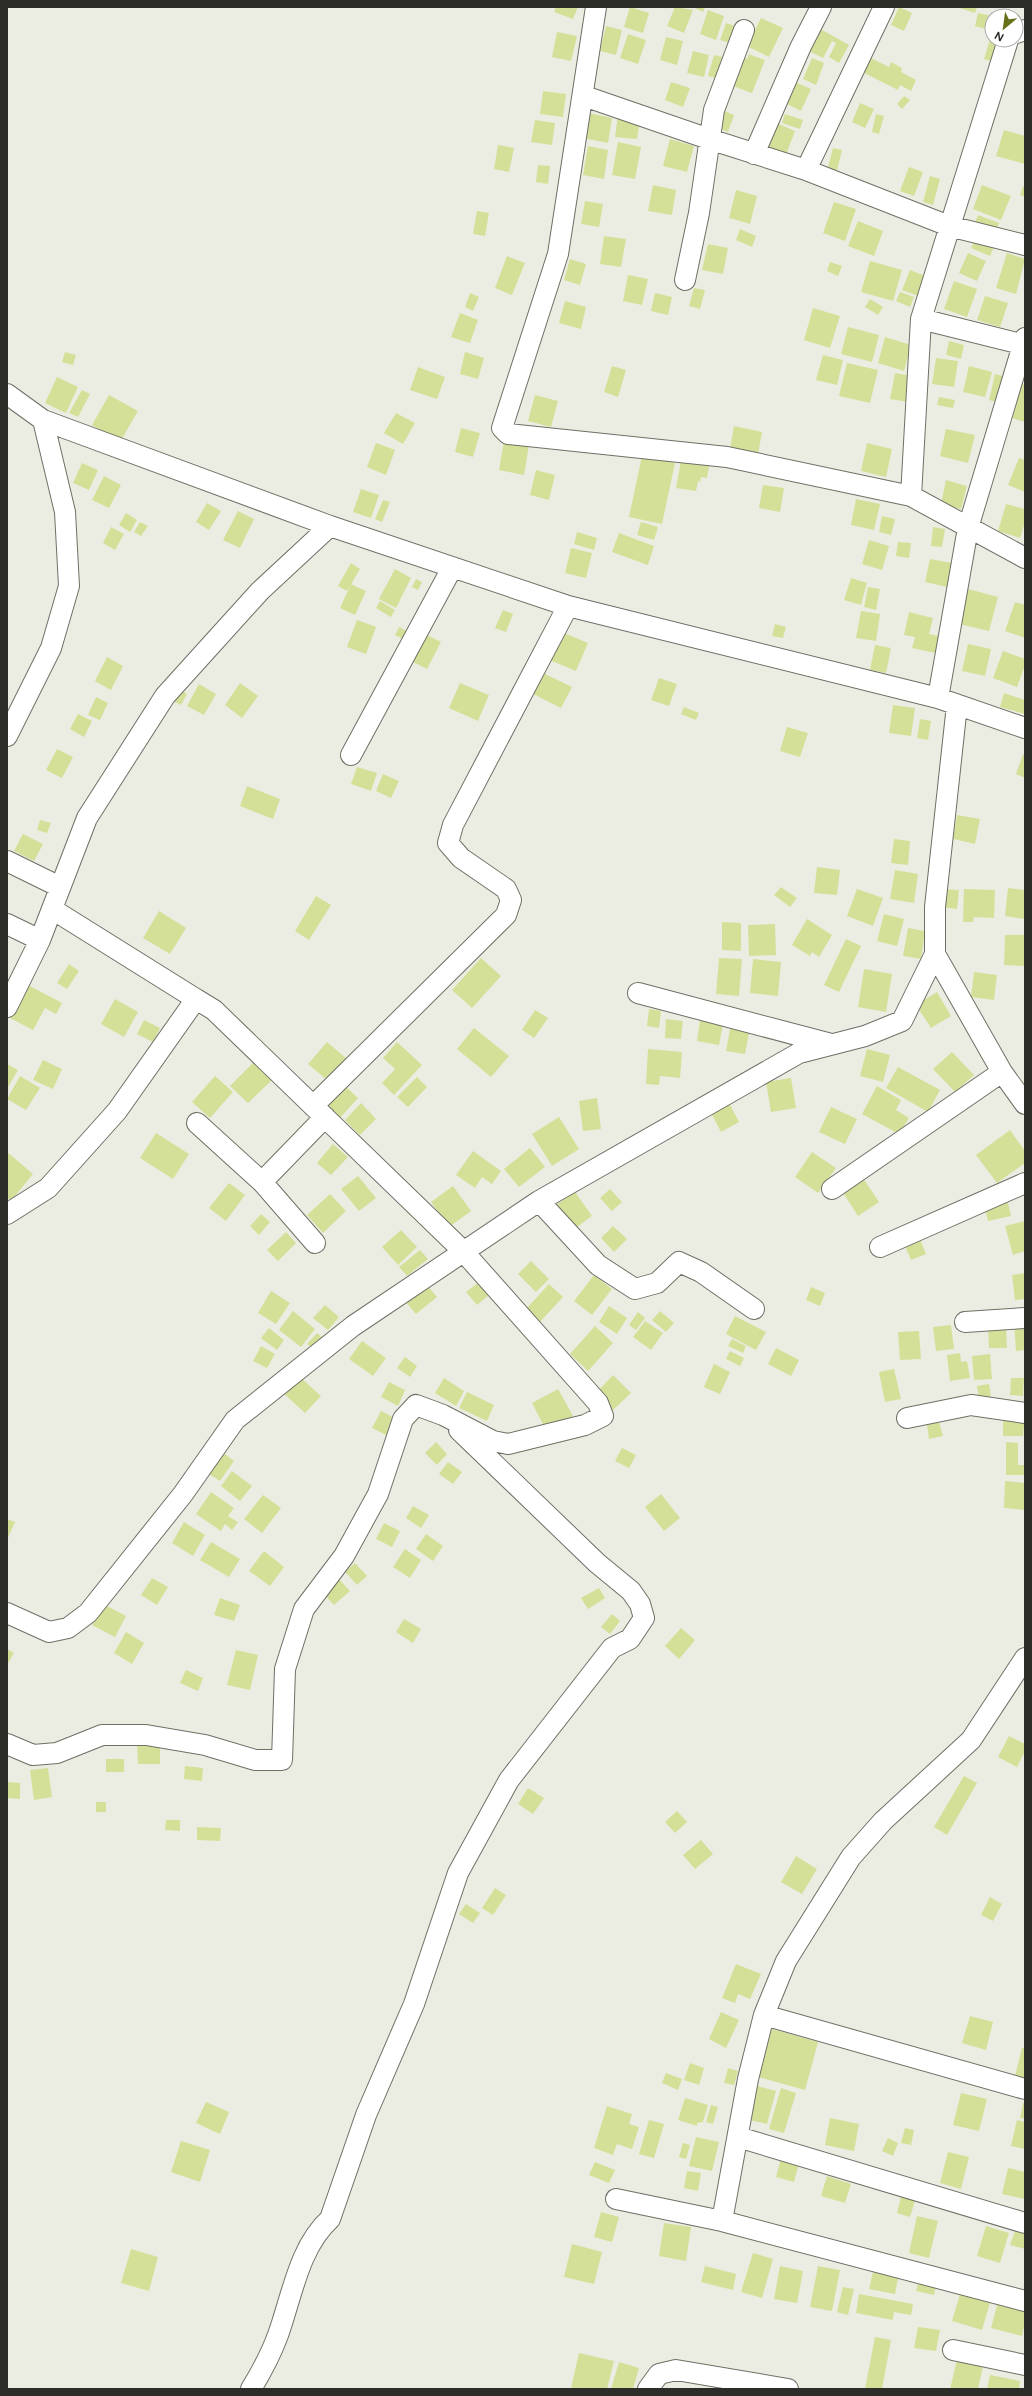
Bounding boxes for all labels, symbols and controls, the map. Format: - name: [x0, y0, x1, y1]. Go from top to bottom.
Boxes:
- north arrow: [984, 8, 1024, 48]
- text: N: [993, 29, 1006, 44]

